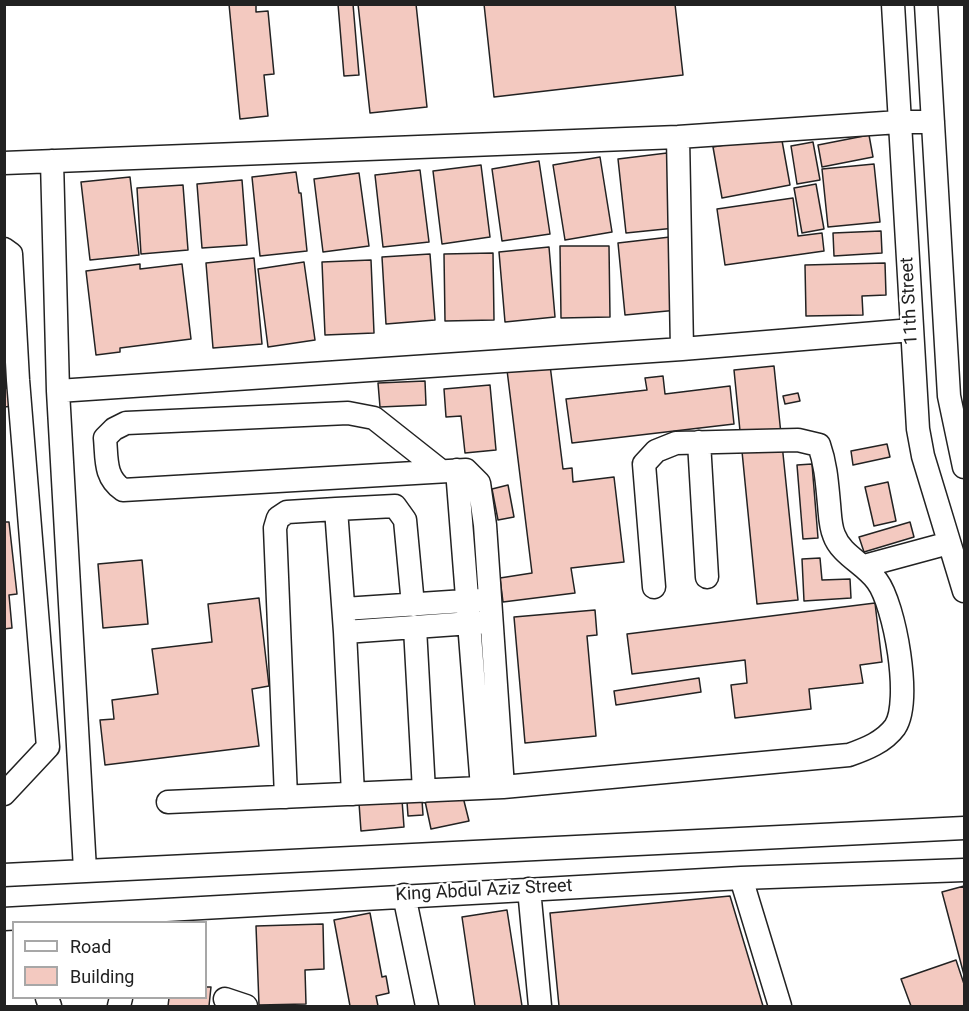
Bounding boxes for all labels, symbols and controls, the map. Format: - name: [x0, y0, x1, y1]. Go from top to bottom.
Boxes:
- street label: 11th Street: [897, 257, 923, 345]
- street label: King Abdul Aziz Street: [395, 876, 573, 906]
- legend: [12, 921, 207, 999]
- text: Road: [70, 936, 111, 957]
- text: Building: [70, 966, 134, 987]

